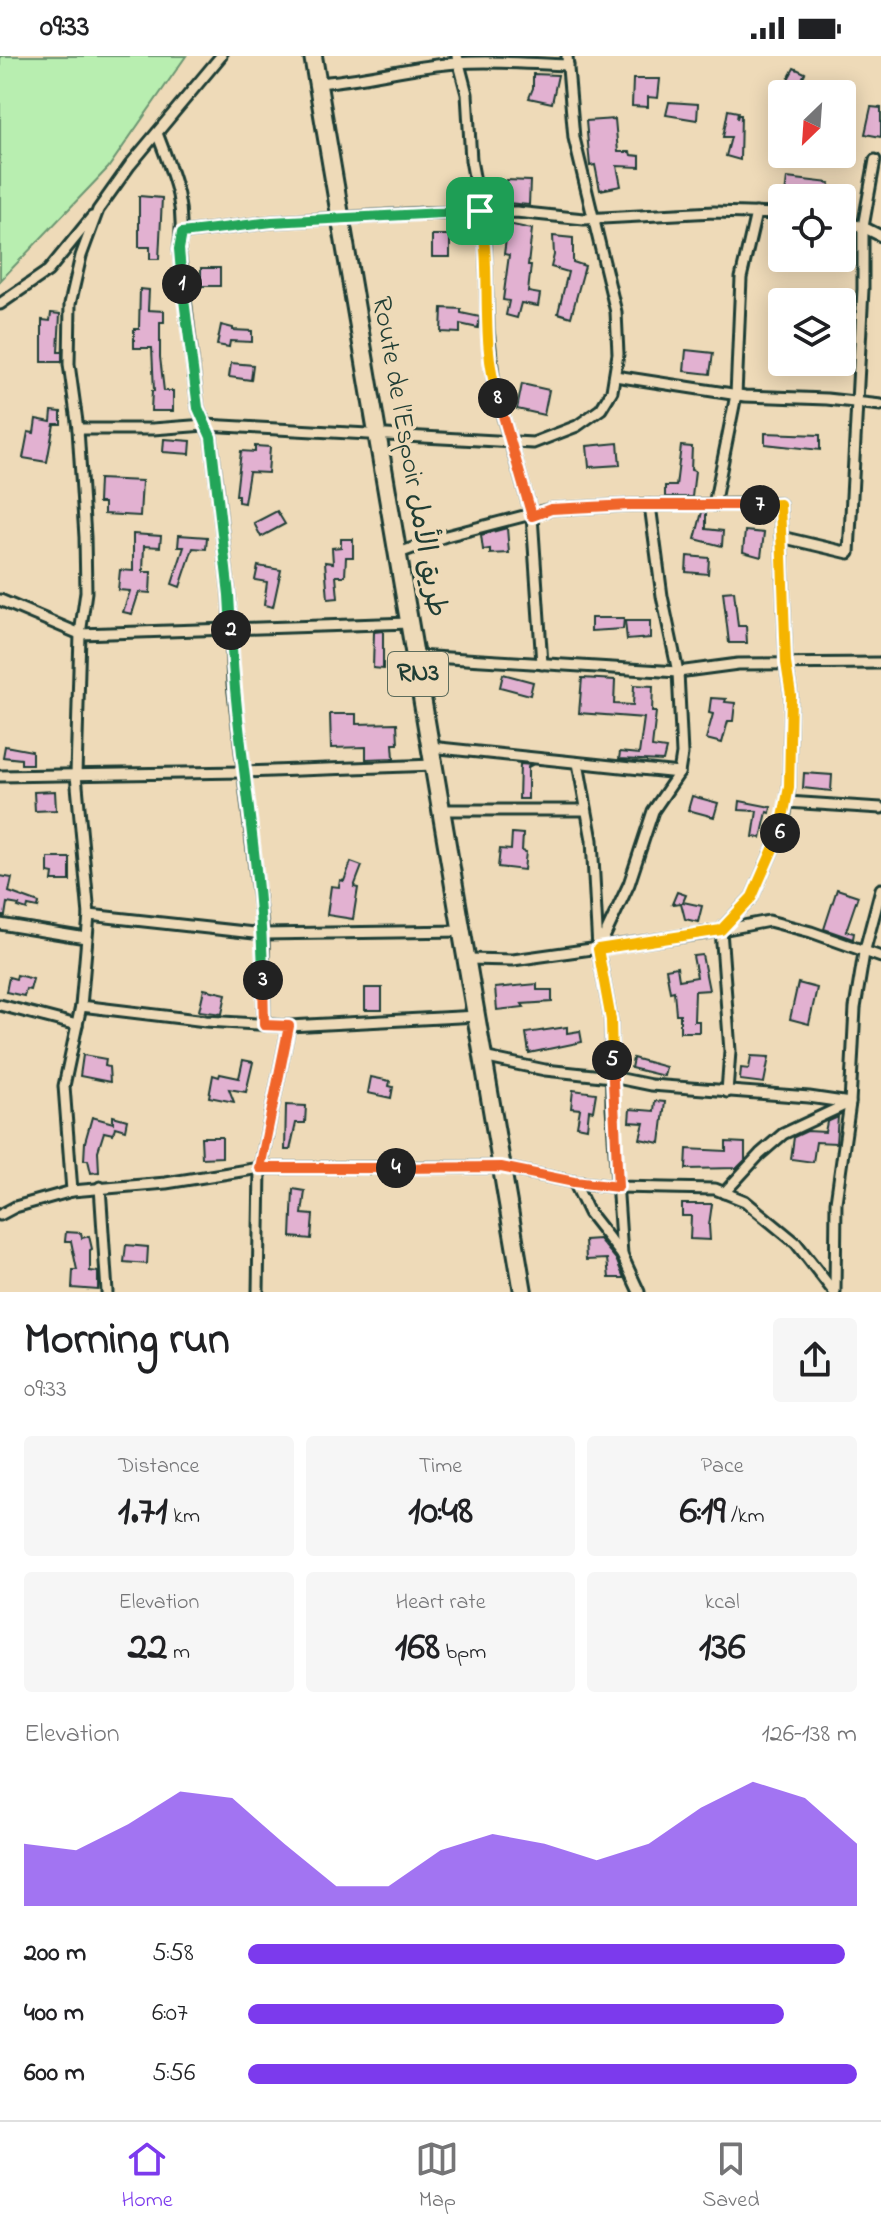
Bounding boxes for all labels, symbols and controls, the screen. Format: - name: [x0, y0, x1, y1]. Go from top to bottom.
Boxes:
- text: 09:33: [40, 6, 89, 50]
- north arrow: [768, 80, 856, 168]
- map controls: [768, 80, 856, 376]
- pin: [446, 177, 514, 245]
- button: locate: [768, 184, 856, 272]
- icon: arrive: [458, 189, 502, 233]
- pin: 1: [162, 264, 202, 304]
- text: 1: [179, 268, 186, 300]
- button: layers: [768, 288, 856, 376]
- street label: Route de l’Espoir طريق الأمل: [360, 293, 457, 621]
- pin: 8: [478, 378, 518, 418]
- text: 8: [494, 382, 502, 414]
- pin: 7: [740, 485, 780, 525]
- text: 7: [755, 489, 765, 521]
- pin: 2: [211, 610, 251, 650]
- text: 2: [226, 614, 236, 646]
- road number: RN3: [388, 652, 448, 696]
- pin: 6: [760, 813, 800, 853]
- text: 6: [775, 817, 785, 849]
- pin: 3: [243, 960, 283, 1000]
- text: 3: [258, 964, 268, 996]
- pin: 5: [592, 1040, 632, 1080]
- text: 5: [606, 1044, 618, 1076]
- pin: 4: [376, 1148, 416, 1188]
- text: 4: [391, 1152, 401, 1184]
- text: Morning run: [24, 1309, 230, 1373]
- button: share: [773, 1318, 857, 1402]
- text: 09:33: [24, 1371, 67, 1409]
- text: Distance: [118, 1451, 199, 1483]
- text: Time: [419, 1451, 462, 1483]
- text: Pace: [701, 1451, 744, 1483]
- text: 1.71: [118, 1483, 168, 1542]
- text: 10:48: [408, 1483, 473, 1542]
- text: 6:19: [680, 1483, 726, 1542]
- text: km: [168, 1501, 200, 1533]
- text: /km: [726, 1501, 765, 1533]
- text: Elevation: [118, 1587, 199, 1619]
- text: Heart rate: [395, 1587, 486, 1619]
- text: kcal: [705, 1587, 740, 1619]
- text: 22: [128, 1619, 167, 1678]
- text: 168: [395, 1619, 440, 1678]
- text: 136: [699, 1619, 746, 1678]
- text: m: [167, 1637, 190, 1669]
- text: bpm: [440, 1637, 486, 1669]
- text: Elevation: [24, 1716, 120, 1754]
- text: 126–138 m: [761, 1716, 857, 1754]
- text: 200 m: [24, 1935, 86, 1973]
- text: 5:58: [152, 1935, 194, 1973]
- text: 400 m: [24, 1995, 84, 2033]
- text: 6:07: [152, 1995, 188, 2033]
- text: 600 m: [24, 2055, 85, 2093]
- text: 5:56: [152, 2055, 195, 2093]
- tab: Home: [121, 2137, 173, 2217]
- tab: Map: [415, 2137, 459, 2217]
- tab: Saved: [702, 2137, 760, 2217]

